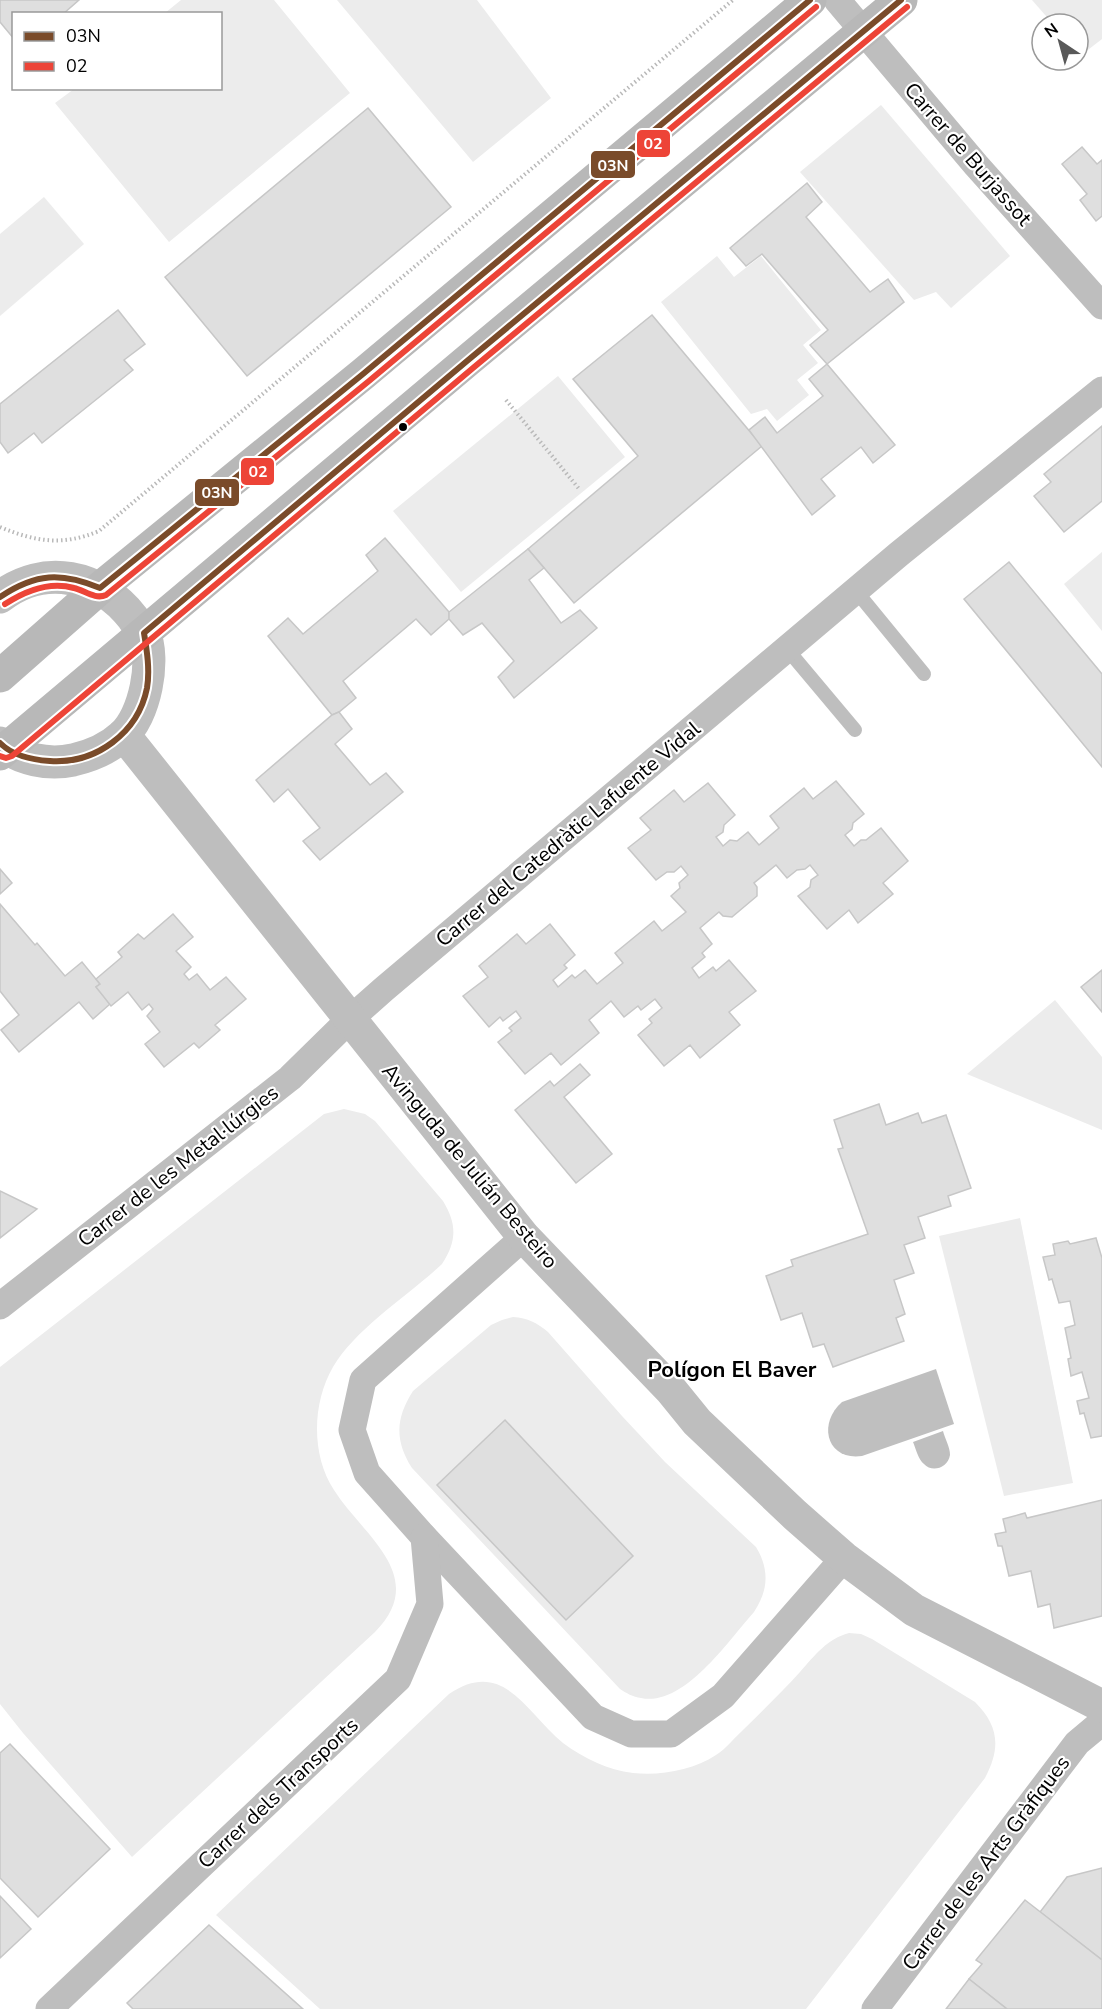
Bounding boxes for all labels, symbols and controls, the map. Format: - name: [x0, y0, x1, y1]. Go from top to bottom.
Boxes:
- legend: [12, 12, 222, 90]
- north arrow: [1030, 12, 1090, 72]
- text: N: [1040, 18, 1063, 43]
- text: 03N: [66, 24, 101, 48]
- text: 02: [66, 54, 88, 78]
- street label: Carrer de Burjassot: [898, 76, 1038, 232]
- line badge: 02: [636, 129, 671, 158]
- text: 02: [643, 133, 663, 155]
- line badge: 03N: [590, 150, 636, 179]
- text: 03N: [597, 155, 629, 177]
- unlabelled marker: [397, 421, 409, 433]
- line badge: 02: [240, 457, 275, 486]
- text: 02: [248, 461, 268, 483]
- line badge: 03N: [194, 478, 240, 507]
- text: 03N: [201, 482, 233, 504]
- street label: Carrer del Catedràtic Lafuente Vidal: [430, 714, 707, 953]
- street label: Avinguda de Julián Besteiro: [376, 1057, 564, 1275]
- street label: Carrer de les Metal·lúrgies: [72, 1079, 284, 1253]
- district label: Polígon El Baver: [648, 1355, 817, 1385]
- street label: Carrer dels Transports: [192, 1711, 364, 1875]
- street label: Carrer de les Arts Gràfiques: [896, 1750, 1076, 1976]

